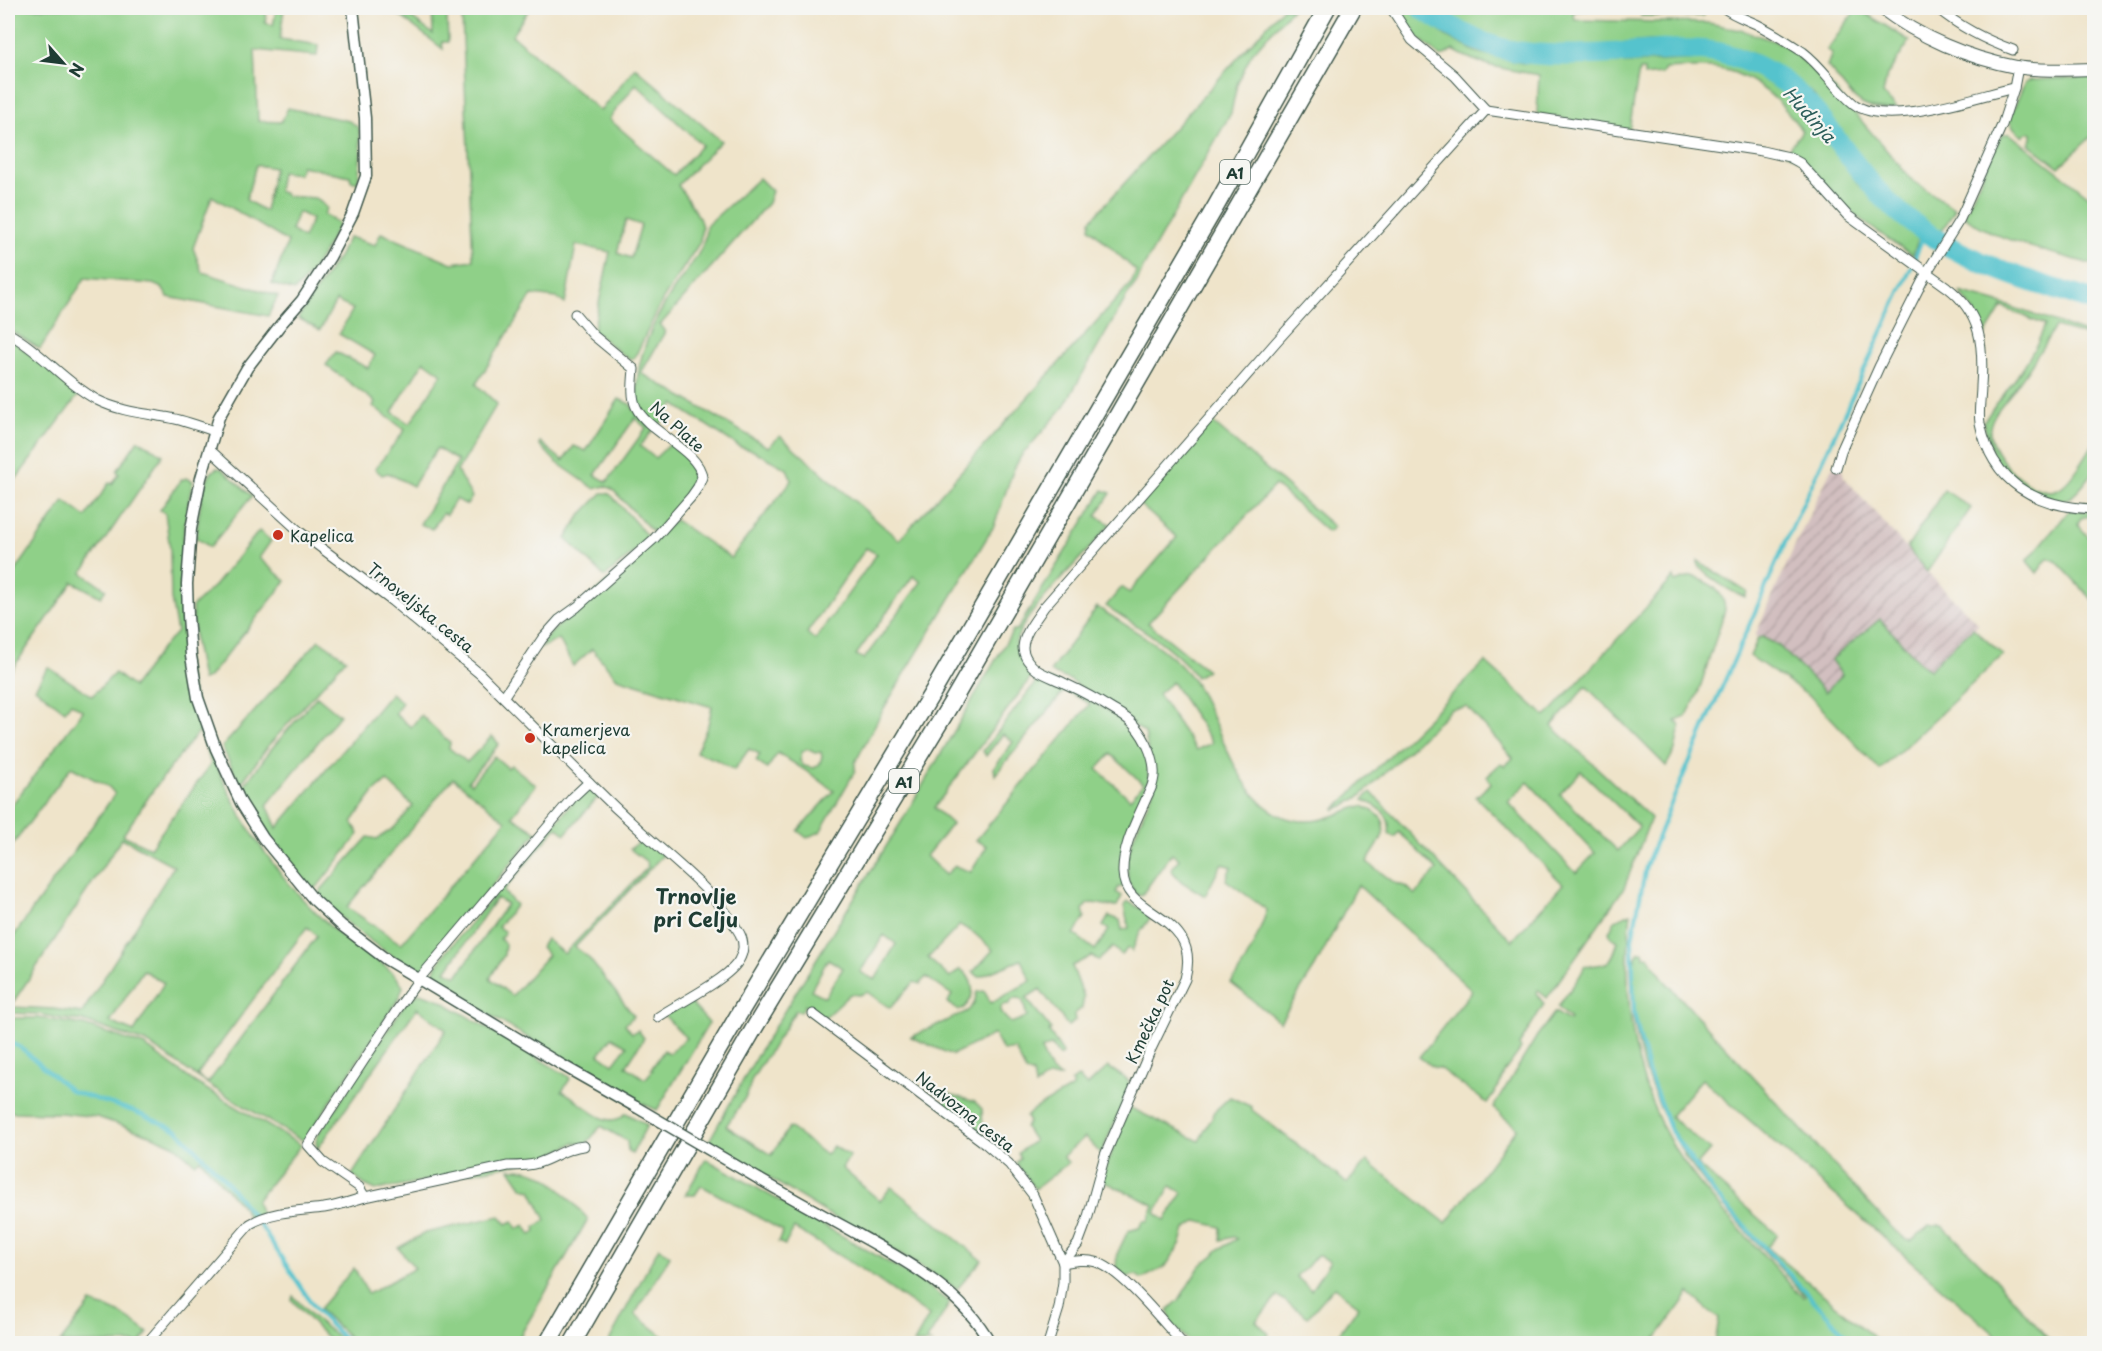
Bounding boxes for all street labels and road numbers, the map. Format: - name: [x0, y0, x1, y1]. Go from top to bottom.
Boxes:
- road number: A1: [1220, 160, 1250, 184]
- street label: Na Plate: [645, 395, 711, 457]
- street label: Trnoveljska cesta: [362, 556, 480, 658]
- road number: A1: [889, 769, 919, 793]
- street label: Kmečka pot: [1119, 974, 1179, 1067]
- street label: Nadvozna cesta: [912, 1065, 1021, 1157]

